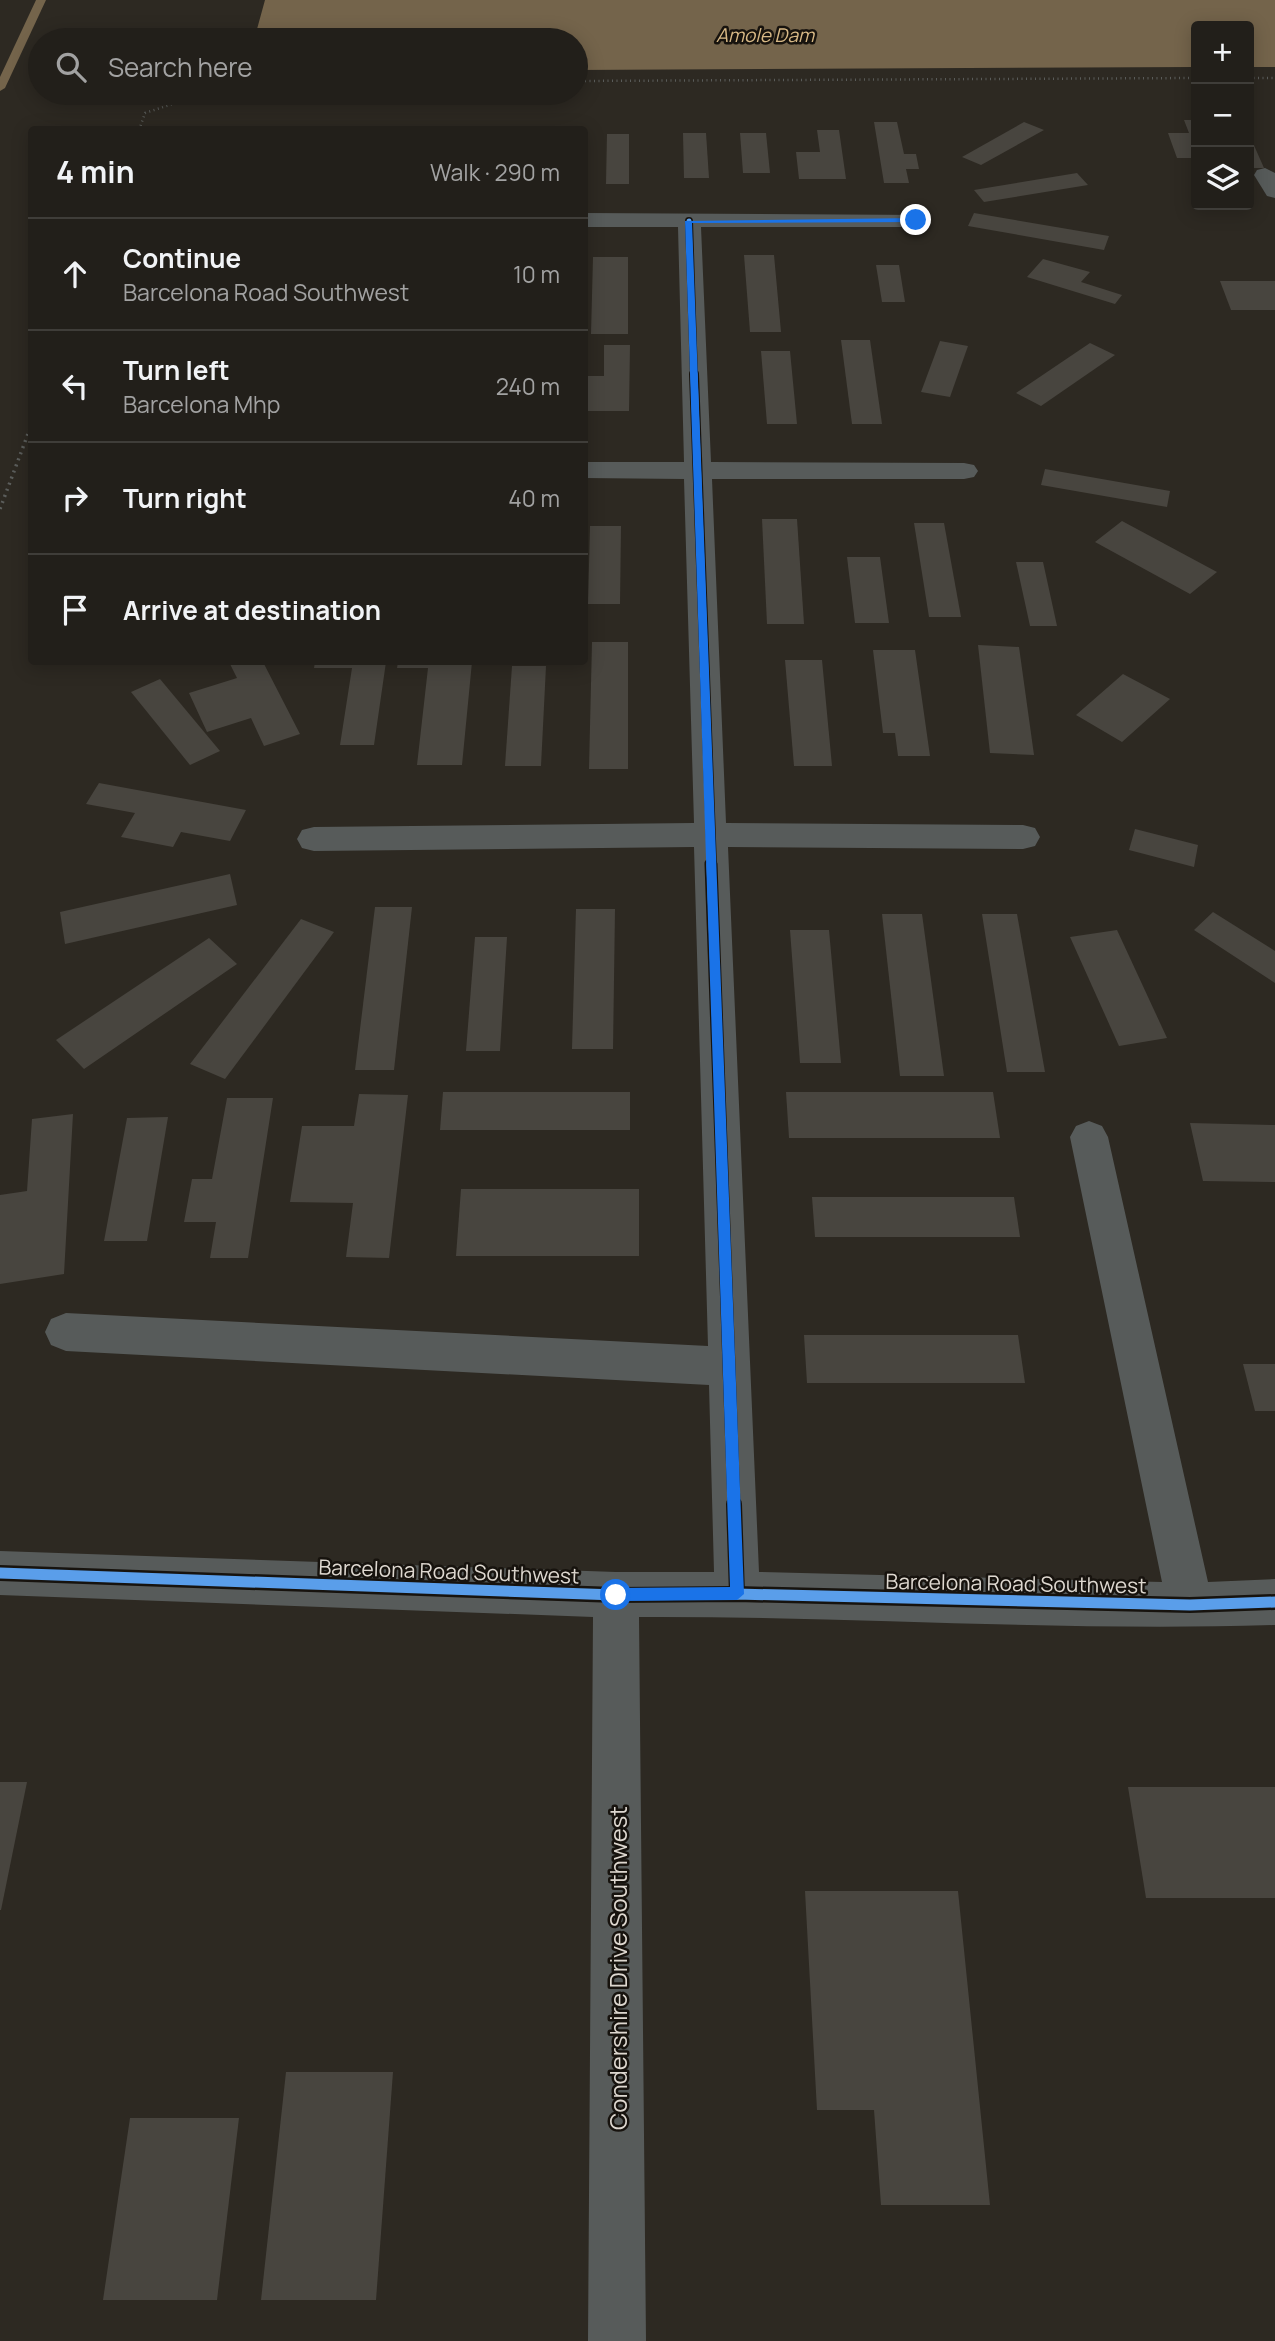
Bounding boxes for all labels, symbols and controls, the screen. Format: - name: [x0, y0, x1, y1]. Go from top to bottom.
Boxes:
- map controls: [1191, 21, 1254, 210]
- button: +: [1191, 21, 1254, 84]
- water label: Amole Dam: [716, 22, 816, 48]
- search box: [28, 28, 588, 105]
- icon: search: [52, 48, 90, 86]
- text: Search here: [108, 49, 253, 85]
- button: −: [1191, 84, 1254, 147]
- button: layers: [1191, 147, 1254, 210]
- text: 4 min: [56, 151, 134, 192]
- text: Walk · 290 m: [430, 156, 560, 188]
- route end: [900, 204, 931, 235]
- text: Continue: [123, 240, 241, 276]
- icon: ahead: [56, 255, 94, 293]
- text: 10 m: [513, 258, 560, 290]
- text: Barcelona Road Southwest: [123, 276, 409, 308]
- text: Turn left: [123, 352, 230, 388]
- icon: left: [56, 367, 94, 405]
- text: 240 m: [496, 370, 560, 402]
- text: Barcelona Mhp: [123, 388, 280, 420]
- icon: right: [56, 479, 94, 517]
- text: Turn right: [123, 480, 247, 516]
- text: 40 m: [508, 482, 560, 514]
- icon: arrive: [56, 591, 94, 629]
- text: Arrive at destination: [123, 592, 381, 628]
- street label: Barcelona Road Southwest: [318, 1552, 580, 1590]
- street label: Barcelona Road Southwest: [885, 1567, 1147, 1599]
- route start: [600, 1579, 631, 1610]
- street label: Condershire Drive Southwest: [601, 1806, 634, 2130]

